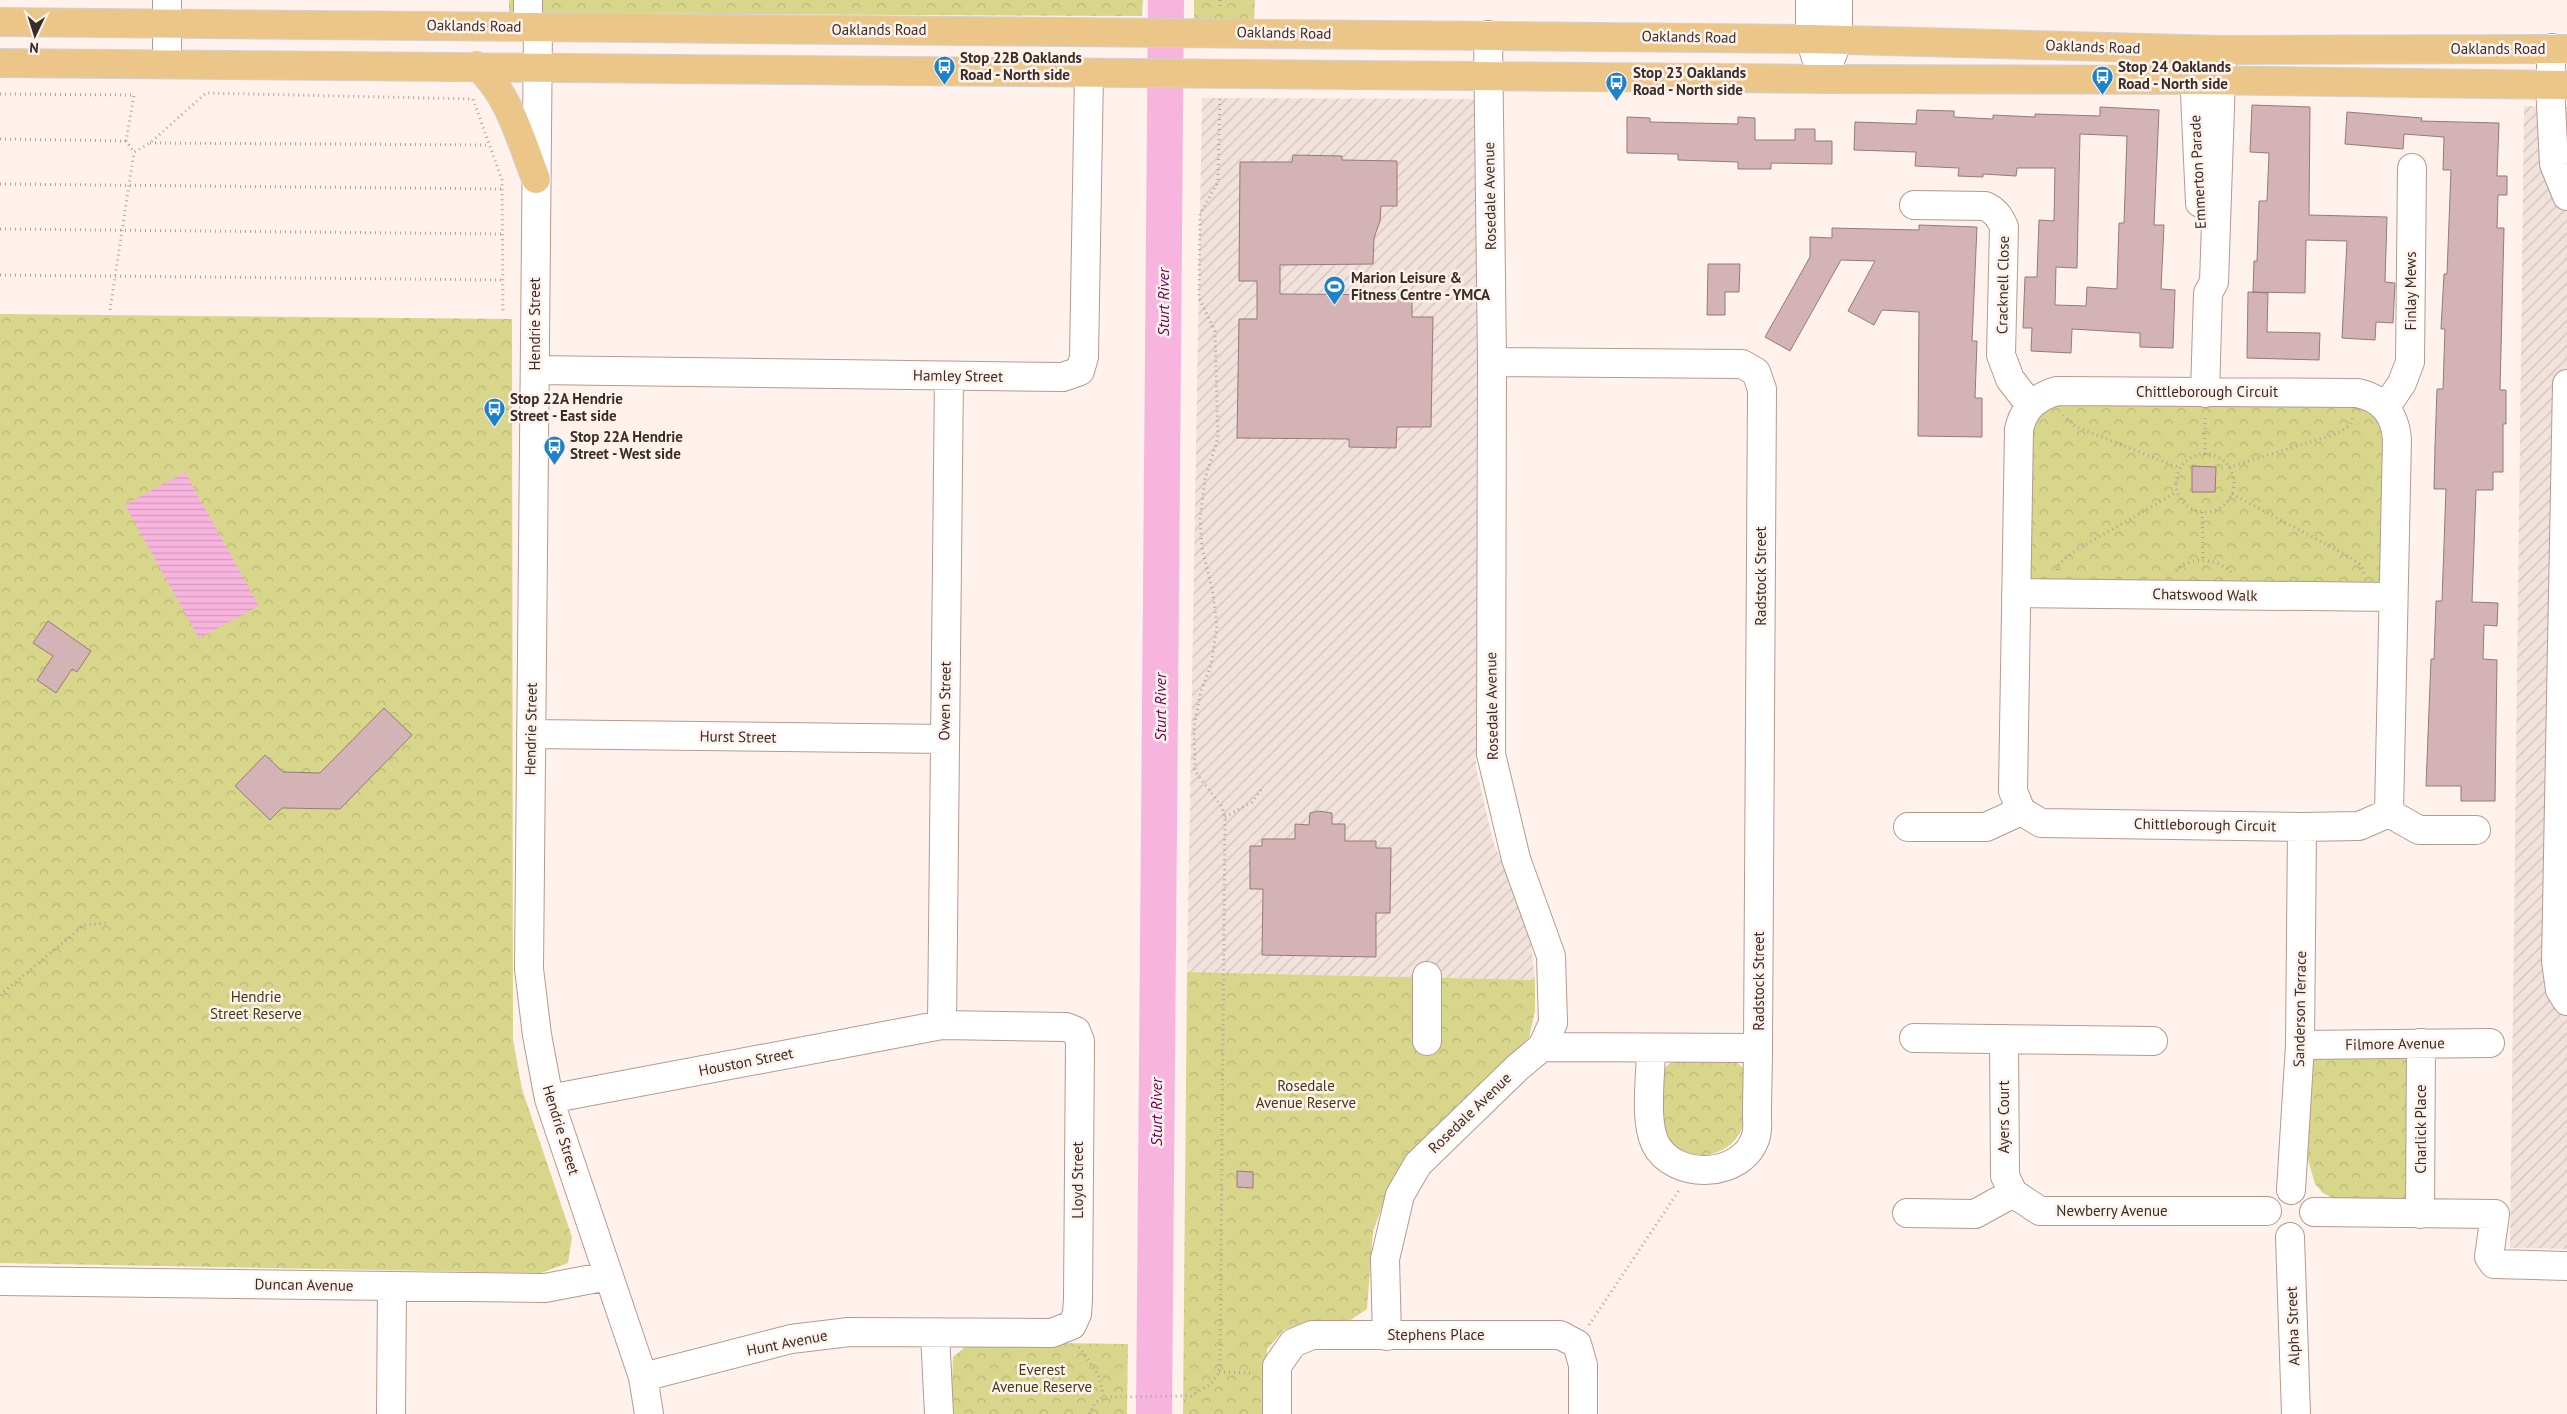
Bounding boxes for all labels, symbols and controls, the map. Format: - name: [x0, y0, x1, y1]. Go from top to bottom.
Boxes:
- north arrow: [10, 10, 60, 60]
- street label: Oaklands Road: [426, 15, 522, 36]
- street label: Oaklands Road: [831, 20, 927, 39]
- street label: Oaklands Road: [1236, 22, 1332, 43]
- street label: Oaklands Road: [1641, 26, 1737, 47]
- street label: Oaklands Road: [2045, 35, 2141, 58]
- text: N: [29, 39, 39, 57]
- street label: Oaklands Road: [2450, 39, 2546, 58]
- place label: Stop 22B Oaklands Road - North side: [960, 48, 1082, 84]
- bus stop icon: Stop 22B Oaklands Road - North side: [932, 55, 956, 86]
- place label: Stop 24 Oaklands Road - North side: [2118, 57, 2231, 93]
- place label: Stop 23 Oaklands Road - North side: [1633, 63, 1746, 99]
- bus stop icon: Stop 24 Oaklands Road - North side: [2090, 64, 2114, 95]
- bus stop icon: Stop 23 Oaklands Road - North side: [1605, 70, 1629, 101]
- street label: Emmerton Parade: [2185, 114, 2210, 230]
- street label: Rosedale Avenue: [1479, 142, 1500, 250]
- street label: Cracknell Close: [1992, 236, 2013, 334]
- street label: Finlay Mews: [2401, 252, 2420, 330]
- water label: Sturt River: [1153, 266, 1173, 336]
- place label: Marion Leisure & Fitness Centre - YMCA: [1351, 268, 1491, 304]
- sports icon: Marion Leisure & Fitness Centre - YMCA: [1323, 275, 1347, 306]
- street label: Hendrie Street: [525, 277, 544, 371]
- street label: Hamley Street: [913, 365, 1003, 386]
- street label: Chittleborough Circuit: [2136, 382, 2278, 401]
- place label: Stop 22A Hendrie Street - East side: [510, 389, 623, 425]
- bus stop icon: Stop 22A Hendrie Street - East side: [482, 396, 506, 427]
- place label: Stop 22A Hendrie Street - West side: [570, 427, 683, 463]
- bus stop icon: Stop 22A Hendrie Street - West side: [542, 434, 566, 465]
- street label: Radstock Street: [1751, 526, 1770, 626]
- street label: Chatswood Walk: [2152, 584, 2259, 605]
- street label: Rosedale Avenue: [1481, 652, 1502, 760]
- street label: Owen Street: [934, 661, 955, 741]
- water label: Sturt River: [1150, 671, 1170, 741]
- street label: Hendrie Street: [520, 682, 541, 776]
- street label: Hurst Street: [699, 726, 777, 747]
- street label: Chittleborough Circuit: [2134, 814, 2276, 835]
- street label: Radstock Street: [1749, 931, 1768, 1031]
- street label: Sanderson Terrace: [2289, 951, 2310, 1067]
- park label: Hendrie Street Reserve: [210, 987, 302, 1023]
- street label: Filmore Avenue: [2345, 1033, 2445, 1054]
- street label: Houston Street: [697, 1043, 795, 1080]
- street label: Rosedale Avenue: [1424, 1068, 1515, 1157]
- water label: Sturt River: [1146, 1076, 1166, 1146]
- park label: Rosedale Avenue Reserve: [1256, 1076, 1356, 1112]
- street label: Ayers Court: [1994, 1081, 2013, 1153]
- street label: Hendrie Street: [539, 1083, 584, 1177]
- street label: Charlick Place: [2411, 1084, 2430, 1174]
- street label: Lloyd Street: [1068, 1141, 1087, 1219]
- street label: Newberry Avenue: [2056, 1201, 2168, 1220]
- street label: Duncan Avenue: [254, 1274, 354, 1295]
- street label: Alpha Street: [2282, 1286, 2303, 1366]
- street label: Hunt Avenue: [745, 1325, 829, 1360]
- street label: Stephens Place: [1387, 1325, 1485, 1344]
- park label: Everest Avenue Reserve: [992, 1360, 1092, 1396]

